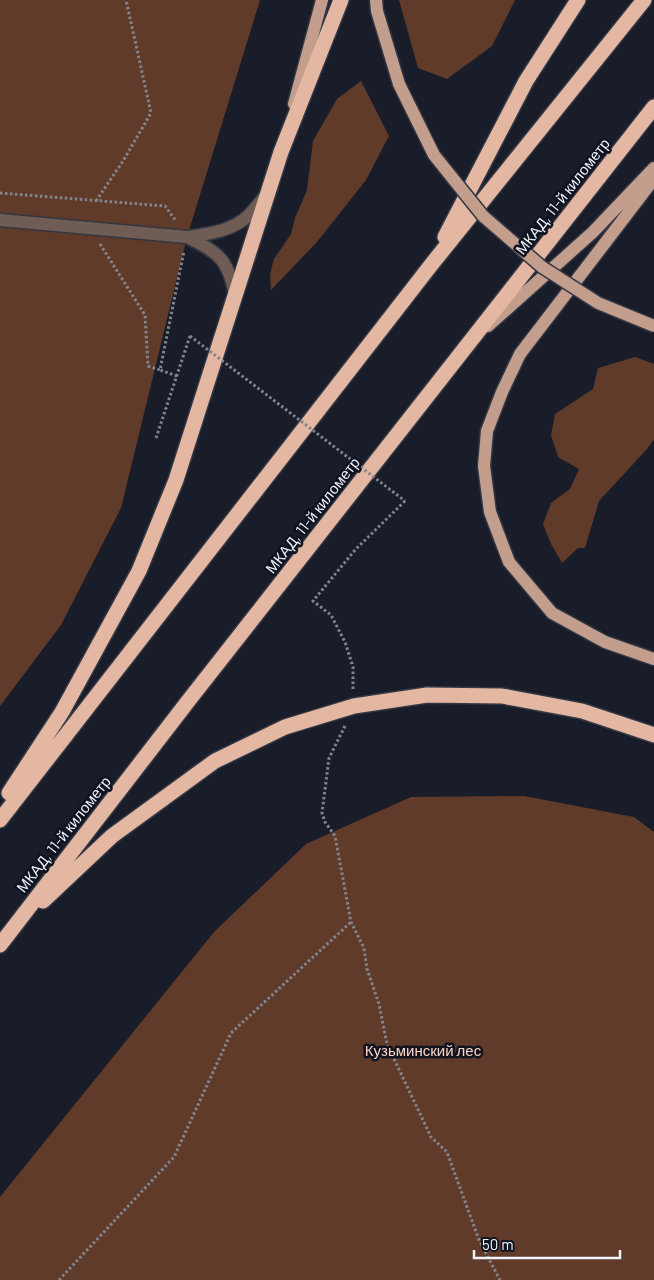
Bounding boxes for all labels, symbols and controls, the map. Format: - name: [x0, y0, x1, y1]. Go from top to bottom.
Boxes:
- street label: МКАД, 11-й километр: [511, 134, 613, 258]
- street label: МКАД, 11-й километр: [261, 453, 363, 577]
- street label: МКАД, 11-й километр: [12, 772, 114, 896]
- park label: Кузьминский лес: [365, 1041, 482, 1059]
- scale bar: [474, 1228, 620, 1260]
- text: 50 m: [482, 1235, 514, 1253]

